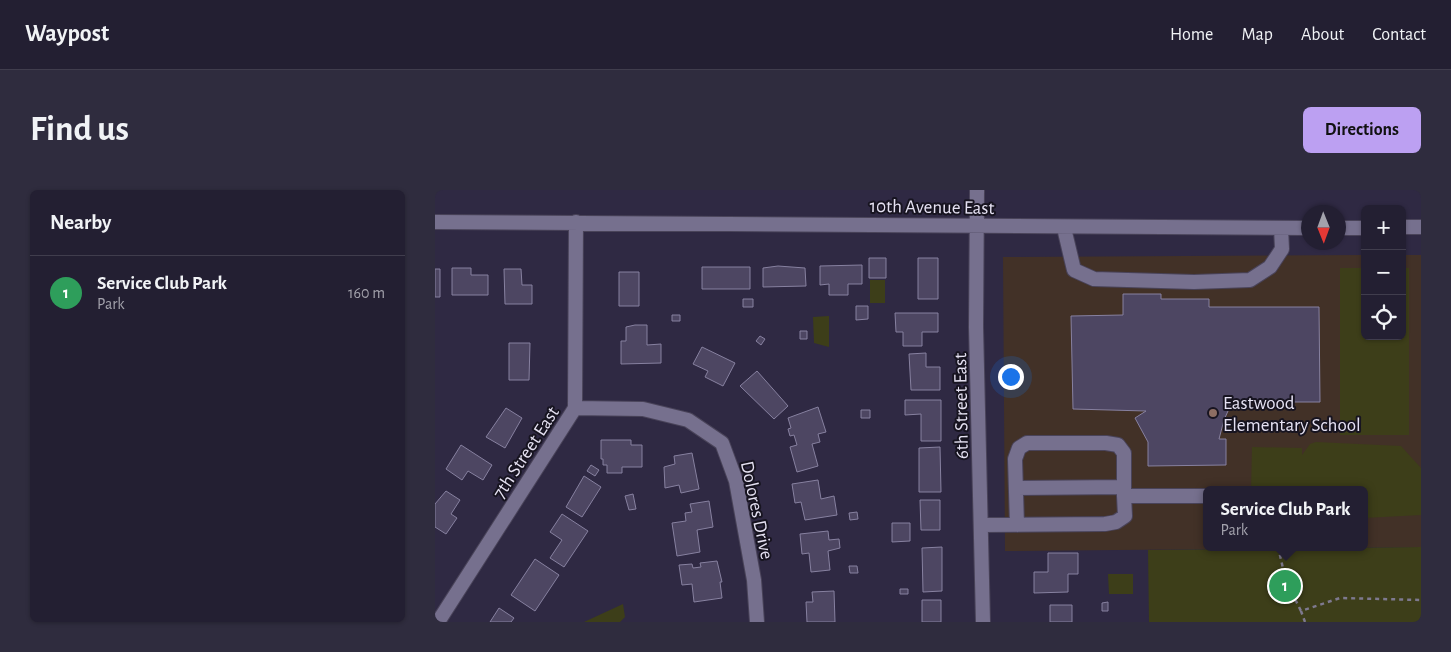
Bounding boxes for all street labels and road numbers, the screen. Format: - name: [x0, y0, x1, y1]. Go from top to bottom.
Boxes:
- street label: 10th Avenue East: [869, 197, 995, 218]
- street label: 6th Street East: [951, 353, 972, 459]
- street label: 7th Street East: [490, 403, 563, 502]
- street label: Dolores Drive: [737, 459, 776, 561]

